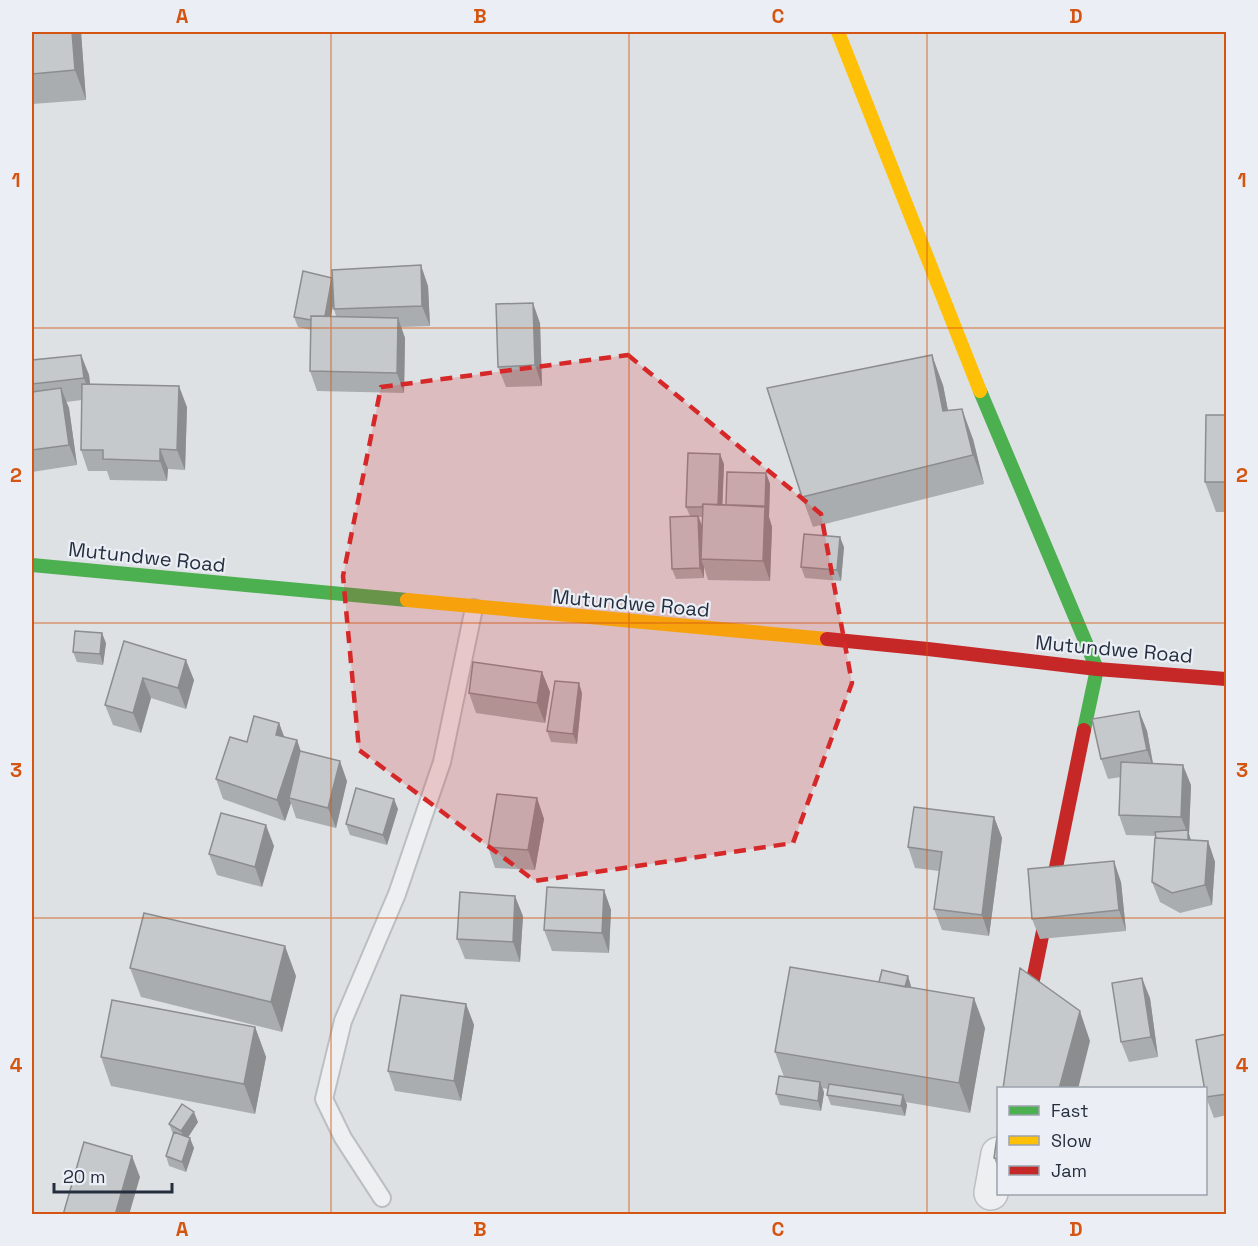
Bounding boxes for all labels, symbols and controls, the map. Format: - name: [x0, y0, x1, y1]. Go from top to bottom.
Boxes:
- text: A: [176, 3, 189, 29]
- text: B: [473, 3, 487, 29]
- text: C: [772, 3, 785, 29]
- text: D: [1069, 3, 1083, 29]
- text: 1: [11, 167, 21, 193]
- text: 1: [1237, 167, 1247, 193]
- text: 2: [10, 462, 22, 488]
- text: 2: [1236, 462, 1248, 488]
- street label: Mutundwe Road: [67, 536, 227, 578]
- street label: Mutundwe Road: [551, 583, 711, 623]
- street label: Mutundwe Road: [1034, 629, 1194, 669]
- text: 3: [10, 757, 22, 783]
- text: 3: [1236, 757, 1248, 783]
- text: 4: [10, 1052, 23, 1078]
- text: 4: [1236, 1052, 1249, 1078]
- legend: [997, 1087, 1207, 1195]
- text: Fast: [1051, 1099, 1088, 1122]
- text: Slow: [1051, 1129, 1092, 1152]
- scale bar: [54, 1156, 172, 1194]
- text: Jam: [1051, 1159, 1087, 1182]
- text: 20 m: [63, 1165, 106, 1188]
- text: A: [176, 1216, 189, 1242]
- text: B: [473, 1216, 487, 1242]
- text: C: [772, 1216, 785, 1242]
- text: D: [1069, 1216, 1083, 1242]

